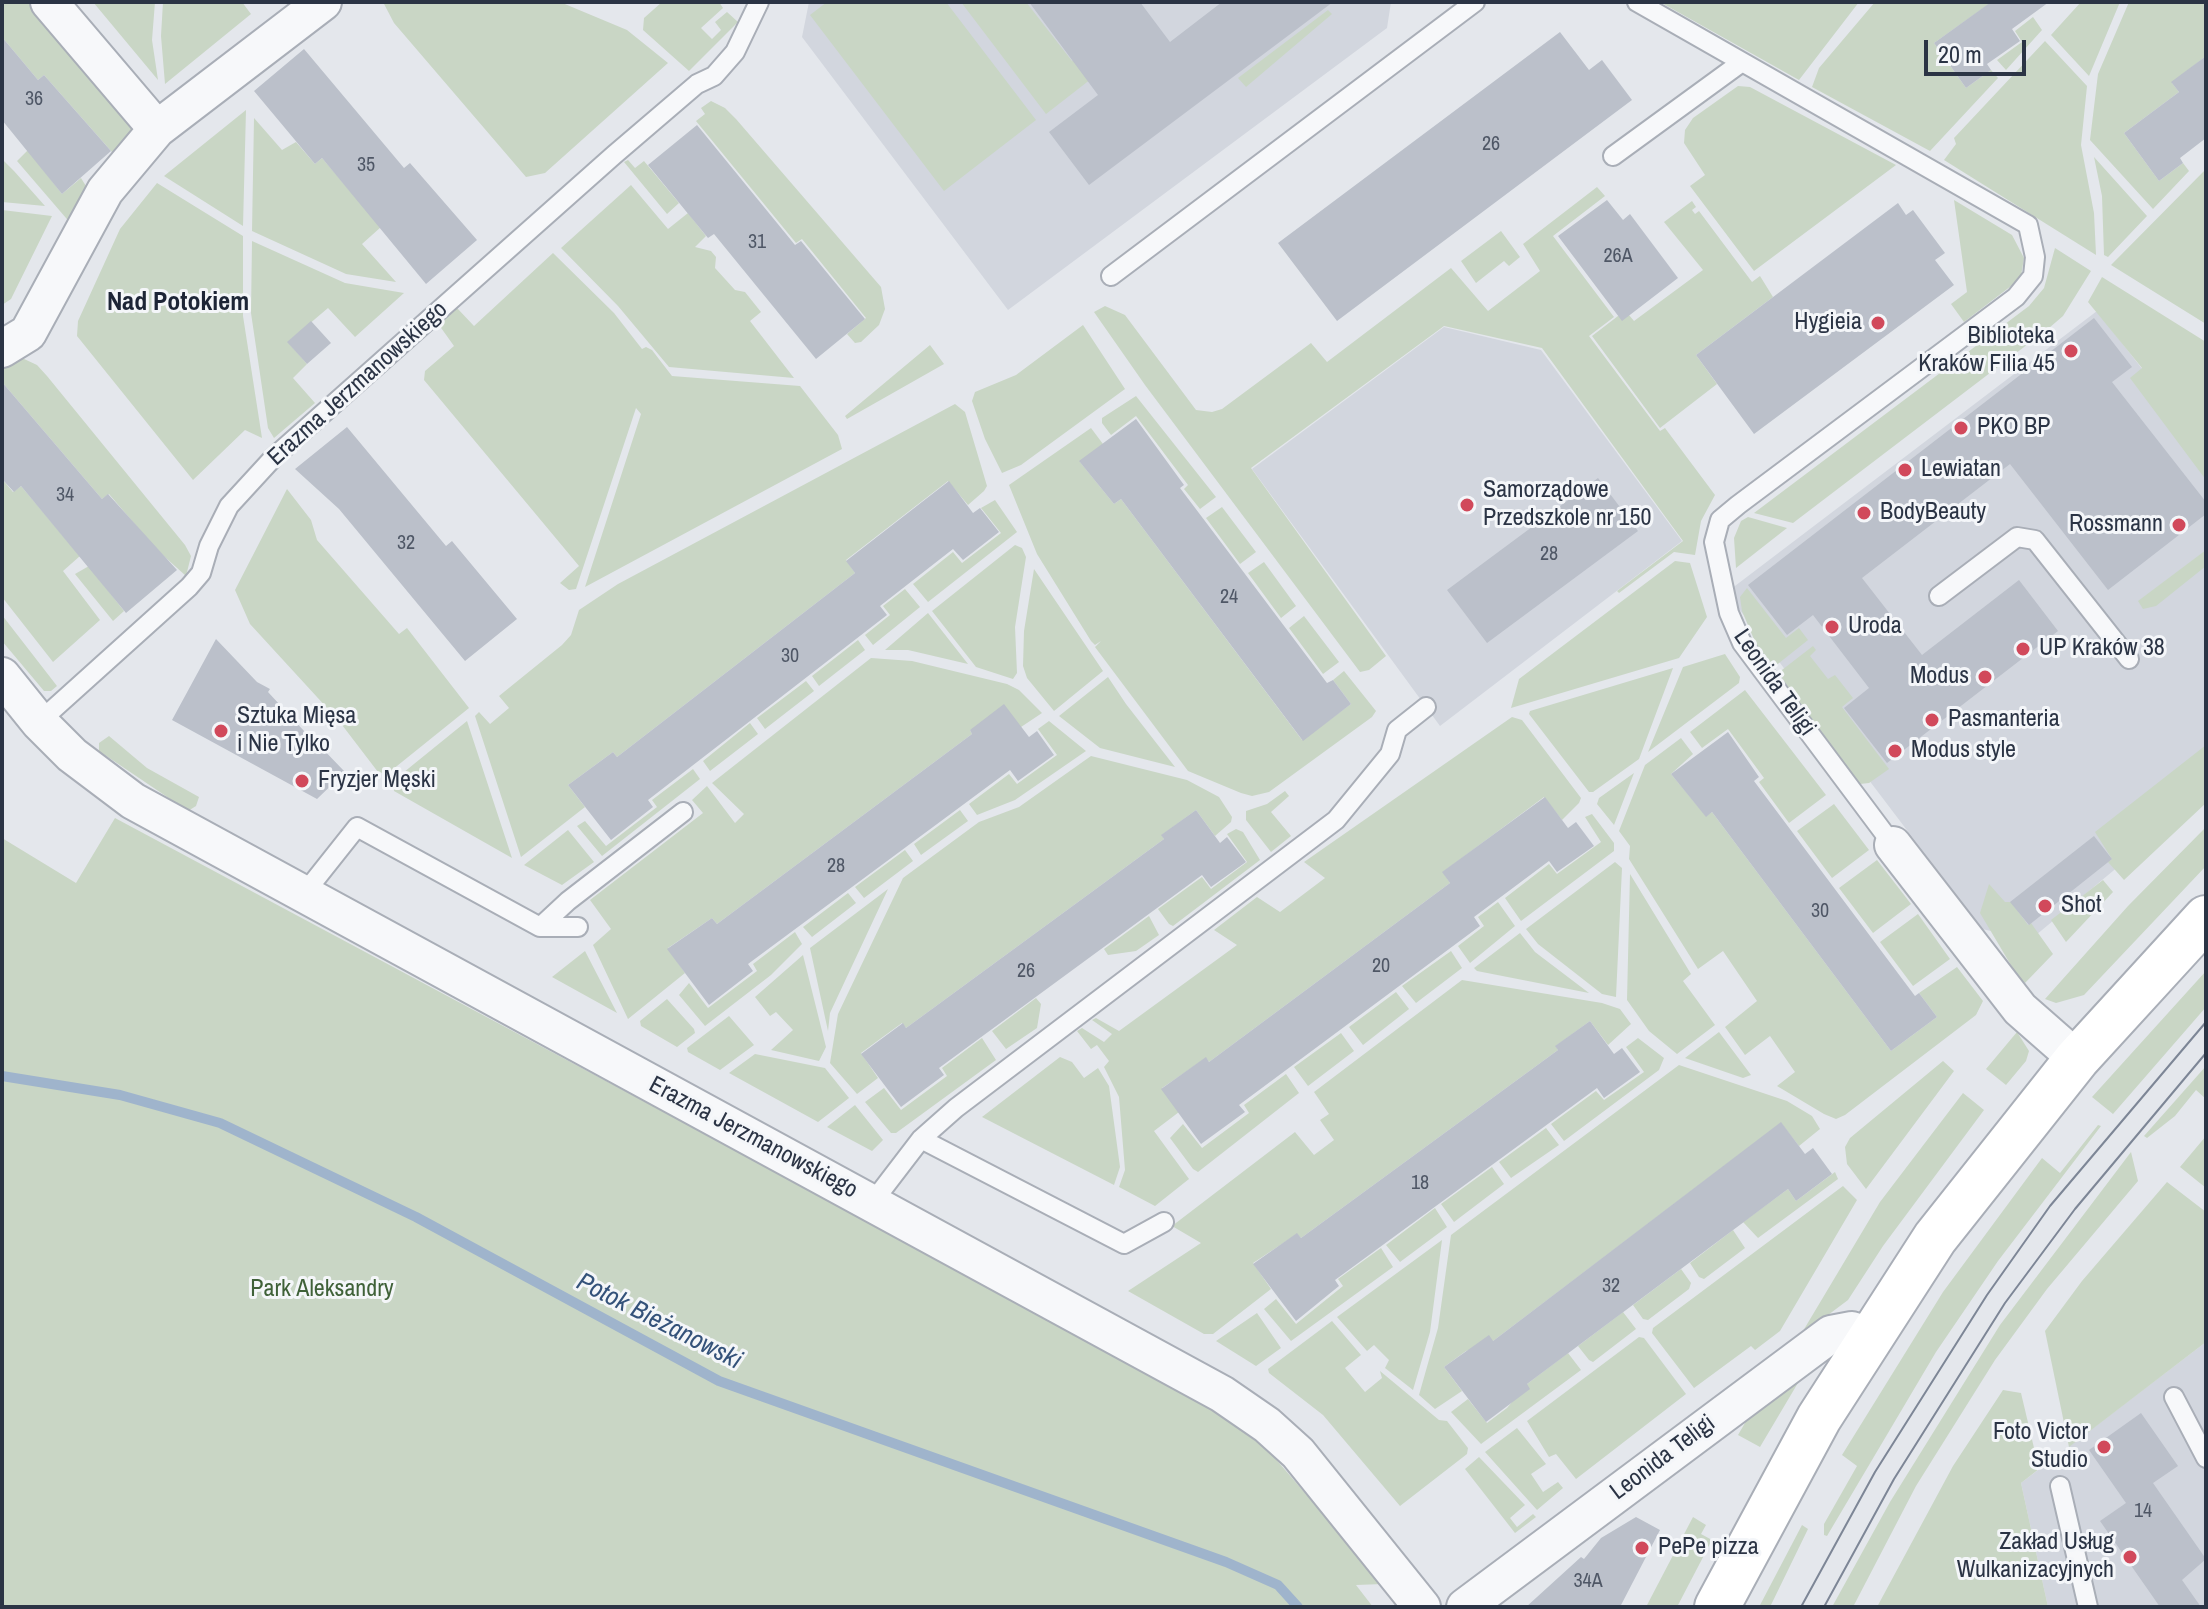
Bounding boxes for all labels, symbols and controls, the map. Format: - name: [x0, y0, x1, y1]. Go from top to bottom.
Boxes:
- scale bar: [1928, 24, 2030, 74]
- text: 20 m: [1938, 38, 1982, 70]
- house number: 36: [25, 88, 43, 112]
- house number: 26: [1482, 133, 1500, 157]
- house number: 35: [357, 154, 375, 178]
- house number: 31: [748, 231, 766, 255]
- house number: 26A: [1603, 245, 1633, 269]
- district label: Nad Potokiem: [107, 287, 249, 319]
- street label: Erazma Jerzmanowskiego: [262, 296, 454, 472]
- place label: Hygieia: [1794, 309, 1862, 337]
- marker: Hygieia: [1869, 314, 1887, 332]
- place label: Biblioteka Kraków Filia 45: [1918, 323, 2055, 379]
- marker: Biblioteka Kraków Filia 45: [2062, 342, 2080, 360]
- place label: PKO BP: [1977, 414, 2050, 442]
- marker: PKO BP: [1952, 419, 1970, 437]
- place label: Lewiatan: [1921, 456, 2001, 484]
- marker: Lewiatan: [1896, 461, 1914, 479]
- place label: Samorządowe Przedszkole nr 150: [1483, 477, 1651, 533]
- house number: 34: [56, 484, 74, 508]
- marker: Samorządowe Przedszkole nr 150: [1458, 496, 1476, 514]
- place label: BodyBeauty: [1880, 499, 1986, 527]
- marker: BodyBeauty: [1855, 504, 1873, 522]
- place label: Rossmann: [2069, 511, 2163, 539]
- marker: Rossmann: [2170, 516, 2188, 534]
- house number: 32: [397, 532, 415, 556]
- house number: 28: [1540, 543, 1558, 567]
- house number: 24: [1220, 586, 1238, 610]
- place label: Uroda: [1848, 613, 1902, 641]
- marker: Uroda: [1823, 618, 1841, 636]
- street label: Leonida Teligi: [1727, 624, 1821, 742]
- place label: UP Kraków 38: [2039, 635, 2165, 663]
- marker: UP Kraków 38: [2014, 640, 2032, 658]
- house number: 30: [781, 645, 799, 669]
- place label: Modus: [1910, 663, 1969, 691]
- marker: Modus: [1976, 668, 1994, 686]
- place label: Sztuka Mięsa i Nie Tylko: [237, 703, 356, 759]
- place label: Pasmanteria: [1948, 706, 2060, 734]
- marker: Pasmanteria: [1923, 711, 1941, 729]
- marker: Sztuka Mięsa i Nie Tylko: [212, 722, 230, 740]
- place label: Modus style: [1911, 737, 2016, 765]
- marker: Modus style: [1886, 742, 1904, 760]
- place label: Fryzjer Męski: [318, 767, 436, 795]
- marker: Fryzjer Męski: [293, 772, 311, 790]
- house number: 28: [827, 855, 845, 879]
- place label: Shot: [2061, 892, 2101, 920]
- marker: Shot: [2036, 897, 2054, 915]
- house number: 30: [1811, 900, 1829, 924]
- house number: 20: [1372, 955, 1390, 979]
- house number: 26: [1017, 960, 1035, 984]
- street label: Erazma Jerzmanowskiego: [644, 1071, 862, 1205]
- house number: 18: [1411, 1172, 1429, 1196]
- water label: Potok Bieżanowski: [571, 1267, 747, 1377]
- house number: 32: [1602, 1275, 1620, 1299]
- park label: Park Aleksandry: [250, 1276, 394, 1304]
- street label: Leonida Teligi: [1605, 1409, 1721, 1507]
- place label: Foto Victor Studio: [1993, 1419, 2088, 1475]
- marker: Foto Victor Studio: [2095, 1438, 2113, 1456]
- house number: 14: [2134, 1500, 2152, 1524]
- place label: Zakład Usług Wulkanizacyjnych: [1957, 1529, 2114, 1585]
- place label: PePe pizza: [1658, 1534, 1759, 1562]
- marker: PePe pizza: [1633, 1539, 1651, 1557]
- marker: Zakład Usług Wulkanizacyjnych: [2121, 1548, 2139, 1566]
- house number: 34A: [1573, 1570, 1603, 1594]

